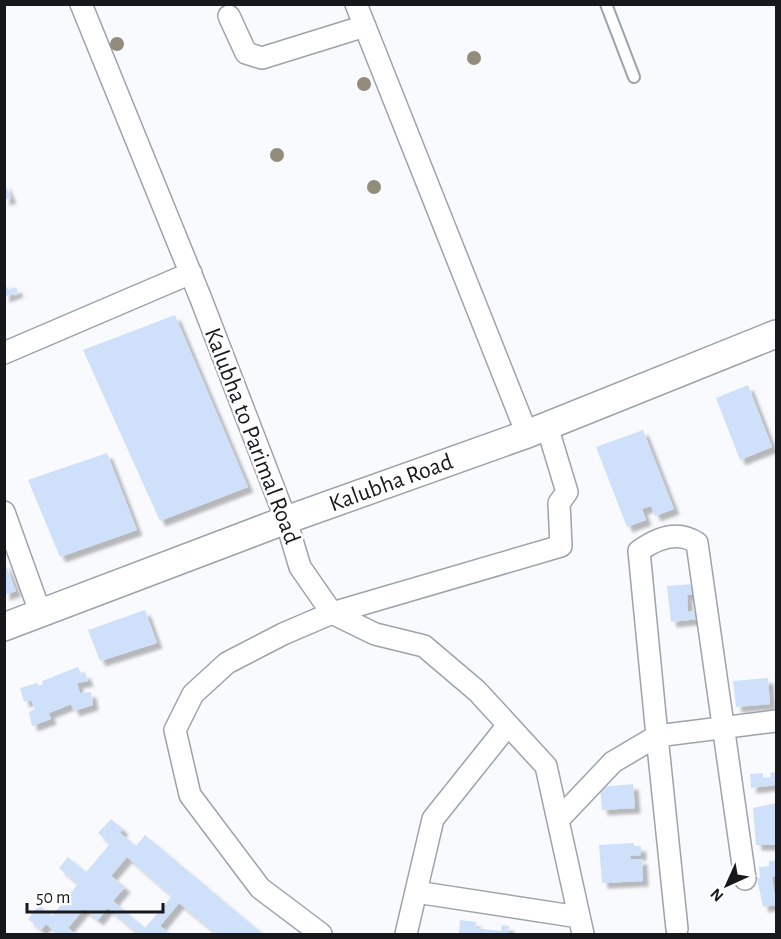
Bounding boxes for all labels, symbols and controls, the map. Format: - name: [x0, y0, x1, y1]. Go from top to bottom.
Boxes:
- street label: Kalubha to Parimal Road: [200, 325, 304, 547]
- street label: Kalubha Road: [326, 450, 456, 516]
- north arrow: [697, 855, 757, 915]
- scale bar: [27, 876, 164, 914]
- text: N: [708, 885, 727, 904]
- text: 50 m: [36, 889, 70, 907]

